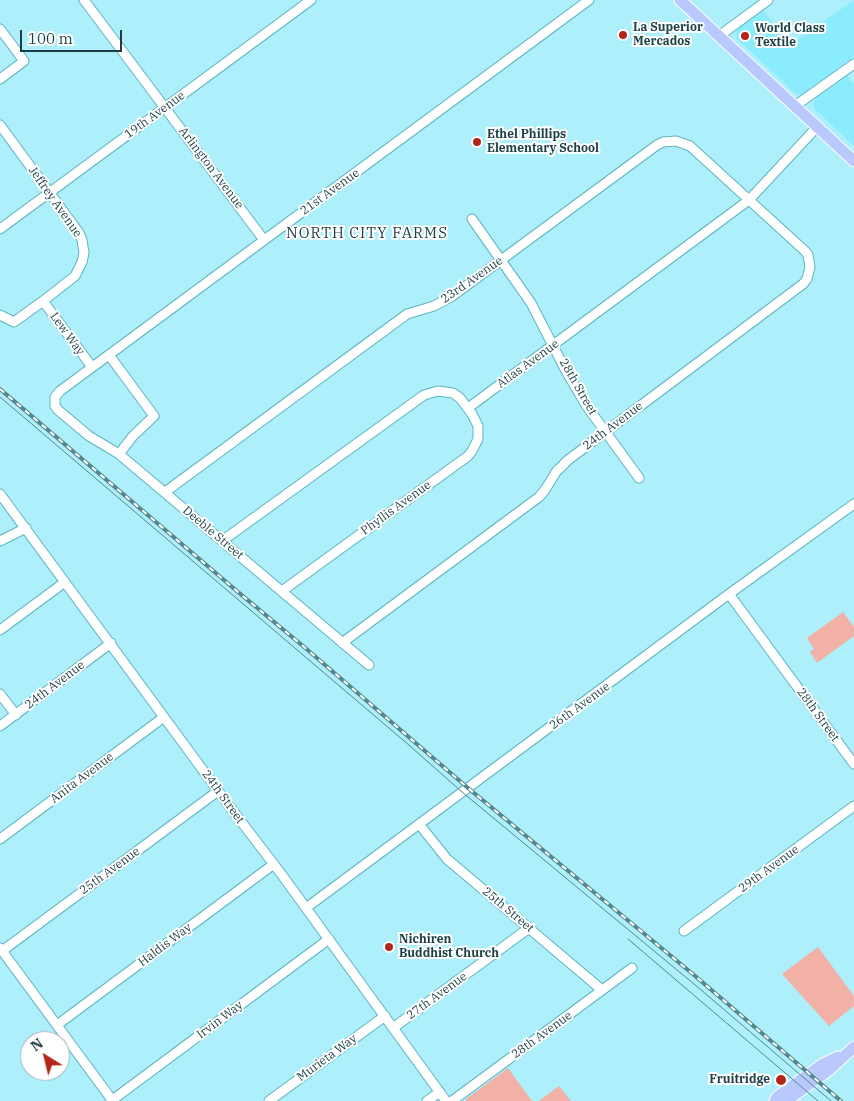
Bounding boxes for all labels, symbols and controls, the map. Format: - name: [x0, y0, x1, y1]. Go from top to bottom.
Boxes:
- scale bar: [22, 20, 125, 52]
- place label: La Superior Mercados: [633, 21, 703, 49]
- place label: World Class Textile: [755, 22, 825, 50]
- text: 100 m: [28, 29, 73, 48]
- marker: La Superior Mercados: [617, 29, 629, 41]
- marker: World Class Textile: [739, 30, 751, 42]
- street label: 19th Avenue: [122, 88, 188, 142]
- street label: Arlington Avenue: [176, 124, 246, 212]
- place label: Ethel Phillips Elementary School: [487, 128, 599, 156]
- marker: Ethel Phillips Elementary School: [471, 136, 483, 148]
- street label: Jeffrey Avenue: [25, 164, 85, 240]
- street label: 21st Avenue: [298, 166, 362, 218]
- district label: NORTH CITY FARMS: [284, 225, 450, 243]
- street label: 23rd Avenue: [438, 253, 506, 307]
- street label: Lew Way: [47, 310, 87, 358]
- street label: Atlas Avenue: [494, 337, 562, 391]
- street label: 28th Street: [556, 356, 600, 418]
- street label: 24th Avenue: [580, 399, 646, 453]
- street label: Phyllis Avenue: [358, 478, 434, 538]
- street label: Deeble Street: [180, 503, 246, 563]
- street label: 24th Avenue: [22, 658, 88, 712]
- street label: 26th Avenue: [547, 679, 613, 733]
- street label: 28th Street: [794, 685, 842, 745]
- street label: Anita Avenue: [48, 750, 116, 806]
- street label: 24th Street: [199, 767, 247, 827]
- street label: 29th Avenue: [736, 842, 802, 896]
- street label: 25th Avenue: [77, 844, 143, 898]
- street label: 25th Street: [479, 884, 537, 936]
- street label: Haldis Way: [135, 920, 195, 970]
- place label: Nichiren Buddhist Church: [399, 933, 499, 961]
- marker: Nichiren Buddhist Church: [383, 941, 395, 953]
- street label: 27th Avenue: [404, 969, 470, 1023]
- street label: Irvin Way: [194, 998, 246, 1042]
- street label: 28th Avenue: [509, 1008, 575, 1062]
- north arrow: [20, 1031, 70, 1081]
- street label: Murieta Way: [294, 1031, 360, 1085]
- text: N: [27, 1034, 47, 1055]
- place label: Fruitridge: [709, 1073, 770, 1087]
- marker: Fruitridge: [774, 1073, 788, 1087]

